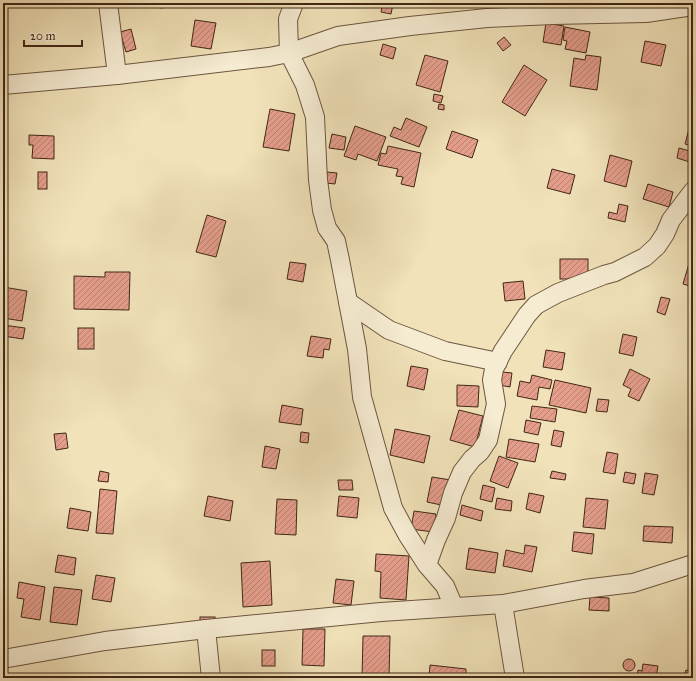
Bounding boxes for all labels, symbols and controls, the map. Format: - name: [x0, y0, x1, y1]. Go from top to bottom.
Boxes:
- scale bar: [24, 22, 82, 48]
- text: 20 m: [30, 29, 56, 43]

